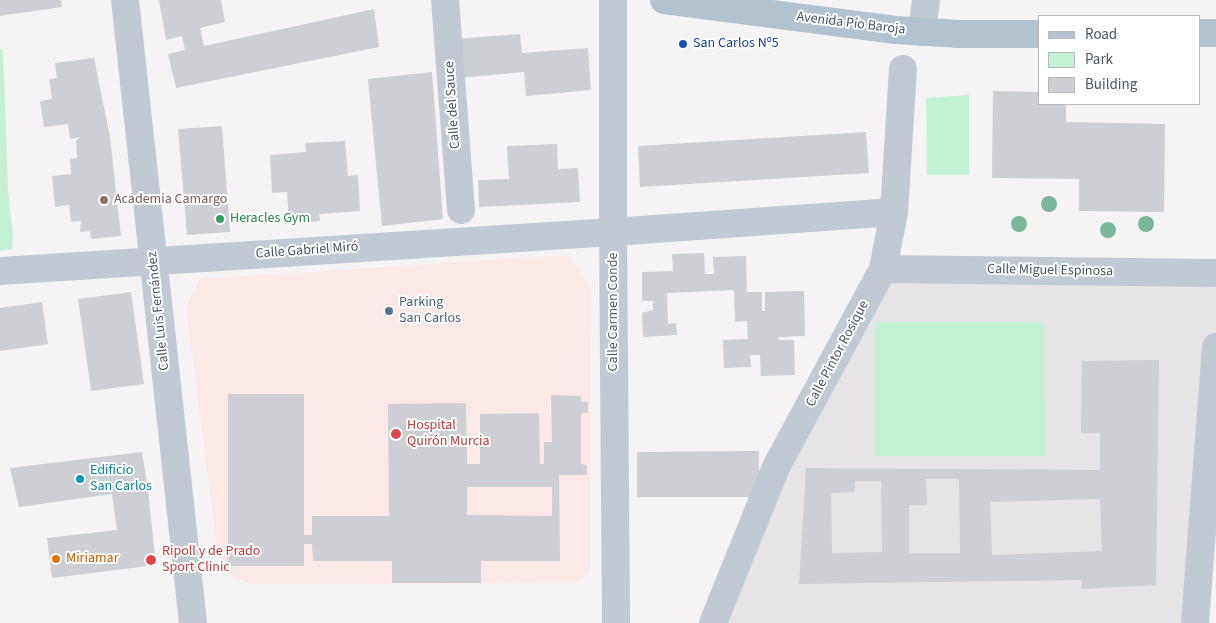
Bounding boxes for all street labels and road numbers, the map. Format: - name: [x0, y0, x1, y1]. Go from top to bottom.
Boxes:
- street label: Avenida Pío Baroja: [796, 9, 906, 39]
- street label: Calle del Sauce: [442, 60, 464, 150]
- street label: Calle Gabriel Miró: [255, 239, 359, 263]
- street label: Calle Luis Fernández: [144, 251, 174, 371]
- street label: Calle Carmen Conde: [606, 253, 622, 371]
- street label: Calle Miguel Espinosa: [987, 262, 1113, 280]
- street label: Calle Pintor Rosique: [803, 298, 873, 410]

